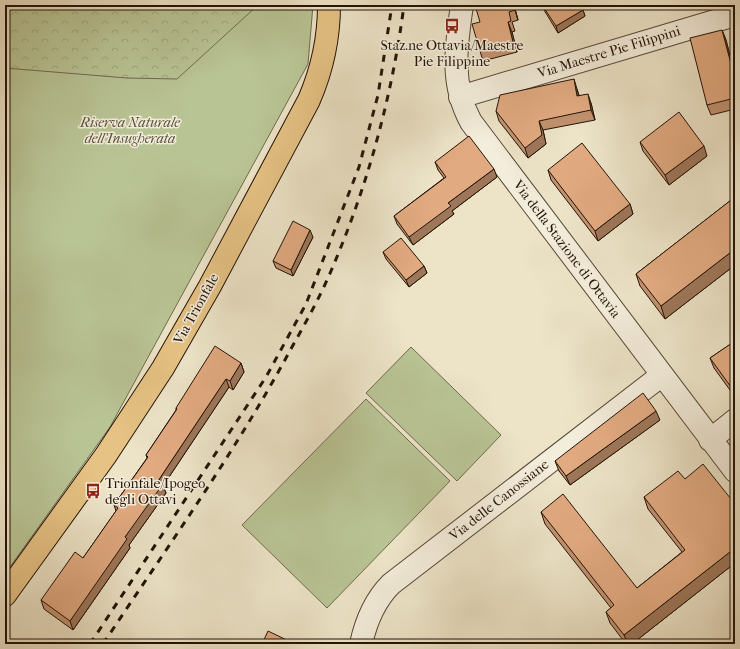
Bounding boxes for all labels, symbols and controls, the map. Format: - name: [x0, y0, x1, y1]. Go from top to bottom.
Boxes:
- bus stop icon: Staz.ne Ottavia/Maestre Pie Filippine: [443, 17, 461, 35]
- street label: Via Maestre Pie Filippini: [535, 22, 682, 82]
- place label: Staz.ne Ottavia/Maestre Pie Filippine: [380, 37, 524, 70]
- park label: Riserva Naturale dell'Insugherata: [79, 114, 180, 147]
- street label: Via della Stazione di Ottavia: [509, 176, 625, 322]
- street label: Via Trionfale: [169, 271, 222, 348]
- street label: Via delle Canossiane: [445, 456, 552, 545]
- place label: Trionfale/Ipogeo degli Ottavi: [105, 475, 205, 508]
- bus stop icon: Trionfale/Ipogeo degli Ottavi: [84, 482, 102, 500]

